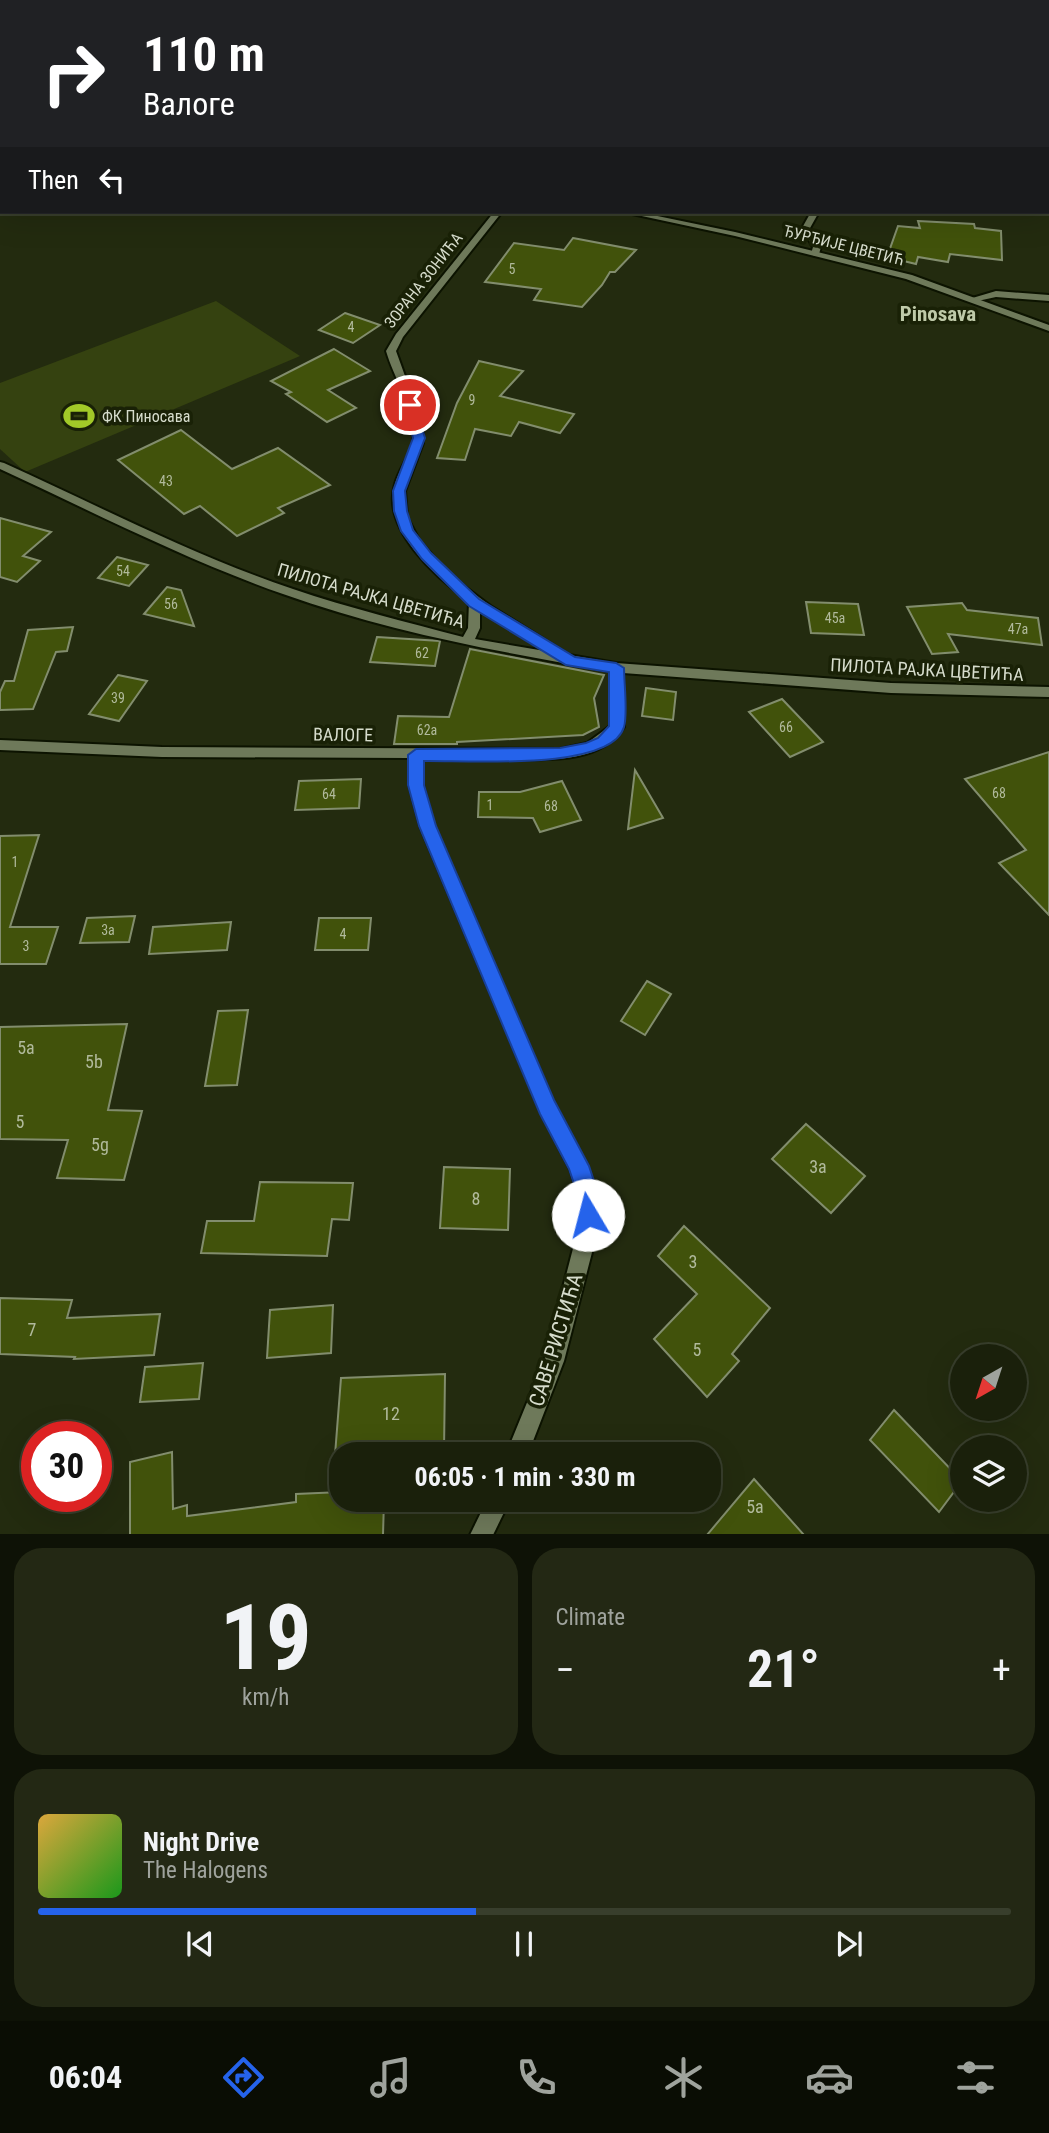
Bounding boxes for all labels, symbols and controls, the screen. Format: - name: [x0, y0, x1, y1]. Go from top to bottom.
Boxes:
- text: 110 m: [143, 26, 265, 83]
- icon: right: [28, 28, 119, 119]
- text: Валоге: [143, 85, 235, 123]
- icon: left: [93, 161, 131, 199]
- text: Then: [28, 165, 79, 195]
- street label: ЂУРЂИЈЕ ЦВЕТИЋ: [781, 221, 906, 270]
- street label: ЗОРАНА ЗОНИЋА: [380, 229, 467, 332]
- house number: 5: [509, 261, 516, 277]
- district label: Pinosava: [900, 302, 976, 326]
- house number: 4: [348, 319, 355, 335]
- pin: [380, 375, 440, 435]
- icon: arrive: [391, 386, 429, 424]
- house number: 9: [469, 392, 475, 408]
- sports icon: ФК Пиносава: [62, 399, 96, 433]
- place label: ФК Пиносава: [102, 407, 191, 426]
- house number: 43: [159, 473, 173, 489]
- street label: ПИЛОТА РАЈКА ЦВЕТИЋА: [275, 559, 468, 632]
- house number: 54: [116, 563, 130, 579]
- house number: 56: [164, 596, 178, 612]
- house number: 45a: [825, 610, 845, 626]
- house number: 47a: [1008, 621, 1028, 637]
- house number: 62: [415, 645, 429, 661]
- street label: ПИЛОТА РАЈКА ЦВЕТИЋА: [830, 654, 1025, 685]
- house number: 39: [111, 690, 125, 706]
- house number: 66: [779, 719, 793, 735]
- house number: 62a: [417, 722, 437, 738]
- street label: ВАЛОГЕ: [313, 723, 373, 746]
- house number: 68: [992, 785, 1006, 801]
- house number: 64: [322, 786, 336, 802]
- house number: 1: [487, 797, 493, 813]
- house number: 68: [544, 798, 558, 814]
- house number: 1: [12, 854, 18, 870]
- house number: 3a: [101, 922, 115, 938]
- house number: 4: [340, 926, 347, 942]
- house number: 3: [23, 938, 29, 954]
- house number: 5a: [17, 1037, 35, 1058]
- house number: 5b: [85, 1051, 103, 1072]
- house number: 5: [16, 1111, 25, 1132]
- house number: 5g: [91, 1134, 109, 1155]
- house number: 3a: [809, 1156, 827, 1177]
- position arrow: [551, 1178, 625, 1252]
- house number: 8: [472, 1188, 480, 1209]
- house number: 3: [689, 1251, 697, 1272]
- street label: САВЕ РИСТИЋА: [524, 1271, 588, 1409]
- house number: 7: [28, 1319, 37, 1340]
- house number: 5: [693, 1339, 702, 1360]
- north arrow: [950, 1344, 1027, 1421]
- map controls: [950, 1344, 1027, 1512]
- house number: 12: [382, 1403, 400, 1424]
- speed limit sign: 30: [21, 1421, 112, 1512]
- button: layers: [950, 1435, 1027, 1512]
- text: 06:05 · 1 min · 330 m: [415, 1462, 635, 1492]
- house number: 5a: [746, 1496, 764, 1517]
- text: 19: [220, 1585, 312, 1691]
- text: Climate: [556, 1604, 625, 1631]
- text: 21°: [747, 1639, 820, 1700]
- text: −: [556, 1648, 575, 1692]
- text: +: [992, 1648, 1011, 1692]
- text: km/h: [242, 1684, 289, 1711]
- text: Night Drive: [143, 1827, 259, 1857]
- text: The Halogens: [143, 1857, 268, 1884]
- icon: previous: [181, 1925, 219, 1963]
- icon: pause: [505, 1925, 543, 1963]
- icon: next: [830, 1925, 868, 1963]
- icon: directions: [219, 2053, 268, 2102]
- icon: music: [366, 2053, 415, 2102]
- icon: phone: [512, 2053, 561, 2102]
- icon: climate: [659, 2053, 708, 2102]
- icon: car: [805, 2053, 854, 2102]
- icon: filters: [951, 2053, 1000, 2102]
- text: 06:04: [49, 2058, 122, 2096]

